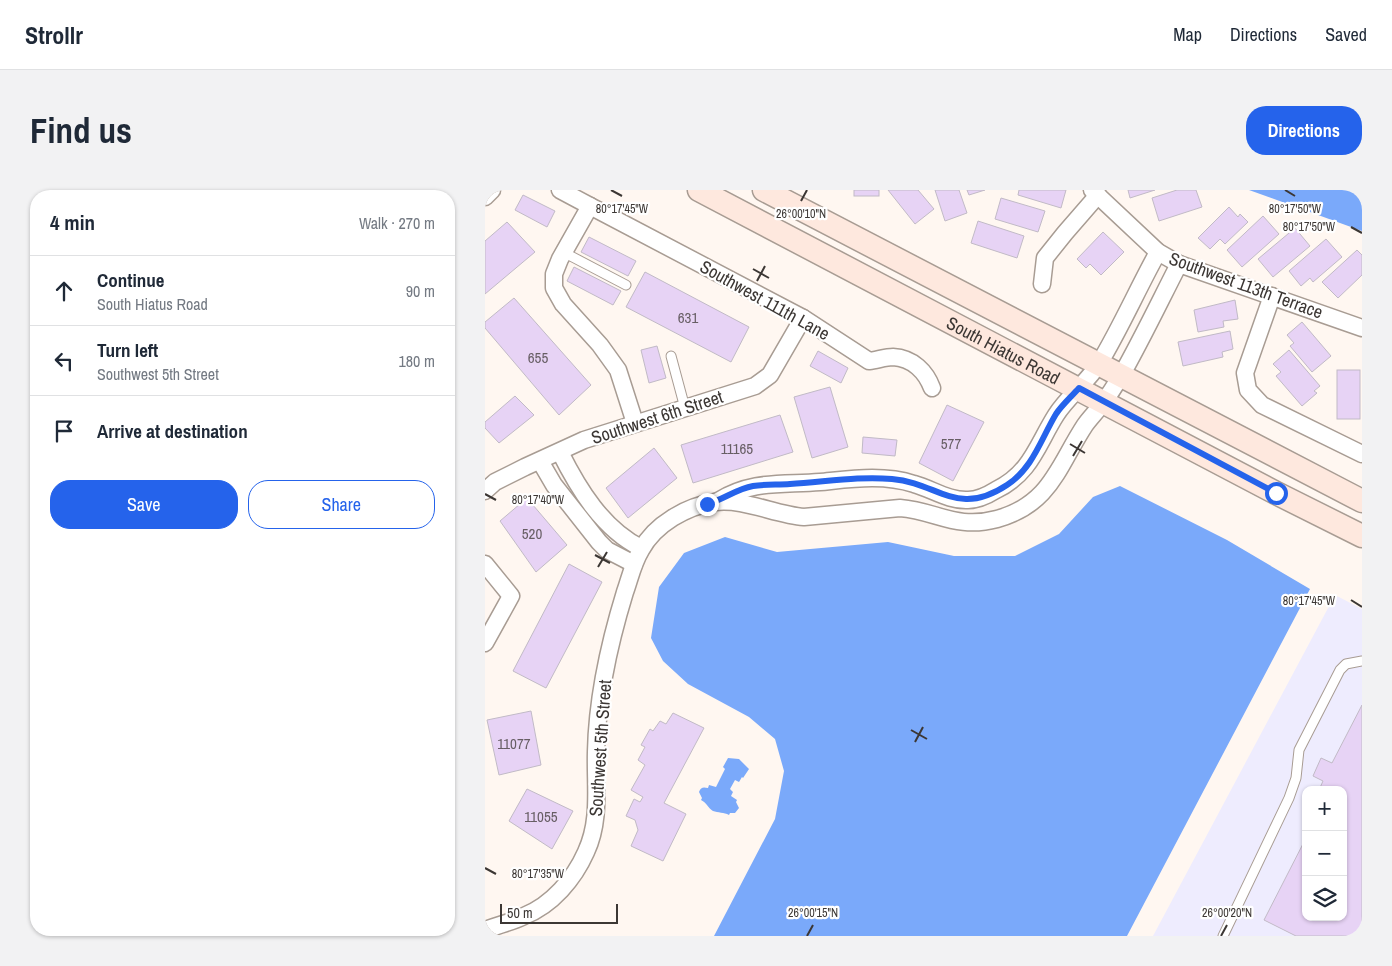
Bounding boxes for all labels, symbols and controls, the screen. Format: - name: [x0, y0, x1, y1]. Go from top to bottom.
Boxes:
- text: Strollr: [25, 19, 83, 51]
- text: Map: [1173, 22, 1202, 47]
- text: Directions: [1230, 22, 1297, 47]
- text: Saved: [1325, 22, 1367, 47]
- button: Directions: [1246, 106, 1362, 155]
- text: Find us: [30, 107, 132, 154]
- text: 80°17'45"W: [596, 201, 649, 217]
- text: 80°17'50"W: [1269, 201, 1322, 217]
- text: 26°00'10"N: [776, 206, 826, 222]
- text: 4 min: [50, 208, 95, 237]
- text: Walk · 270 m: [359, 212, 435, 234]
- text: 80°17'50"W: [1283, 219, 1336, 235]
- street label: Southwest 113th Terrace: [1166, 246, 1326, 324]
- street label: Southwest 111th Lane: [696, 254, 834, 346]
- text: Continue: [97, 267, 165, 293]
- icon: ahead: [50, 277, 78, 305]
- text: 90 m: [406, 280, 435, 302]
- text: South Hiatus Road: [97, 293, 208, 315]
- house number: 631: [678, 307, 698, 328]
- street label: South Hiatus Road: [942, 310, 1065, 390]
- text: Turn left: [97, 337, 158, 363]
- icon: left: [50, 347, 78, 375]
- house number: 655: [528, 347, 548, 368]
- text: 180 m: [399, 350, 435, 372]
- text: Southwest 5th Street: [97, 363, 219, 385]
- street label: Southwest 6th Street: [588, 384, 726, 450]
- icon: arrive: [50, 417, 78, 445]
- text: Arrive at destination: [97, 418, 248, 444]
- house number: 577: [941, 433, 961, 454]
- house number: 11165: [721, 438, 753, 459]
- button: Save: [50, 480, 238, 529]
- button: Share: [248, 480, 435, 529]
- route start: [1265, 482, 1288, 505]
- text: 80°17'40"W: [512, 492, 565, 508]
- route end: [696, 493, 719, 516]
- house number: 520: [522, 523, 542, 544]
- text: 80°17'45"W: [1283, 593, 1336, 609]
- street label: Southwest 5th Street: [583, 679, 617, 817]
- house number: 11077: [497, 733, 531, 754]
- map controls: [1302, 786, 1347, 921]
- button: +: [1302, 786, 1347, 831]
- house number: 11055: [524, 806, 558, 827]
- button: −: [1302, 831, 1347, 876]
- text: 80°17'35"W: [512, 866, 565, 882]
- button: layers: [1302, 876, 1347, 921]
- scale bar: [500, 901, 617, 924]
- text: 50 m: [507, 904, 533, 922]
- text: 26°00'15"N: [788, 905, 838, 921]
- text: 26°00'20"N: [1202, 905, 1252, 921]

